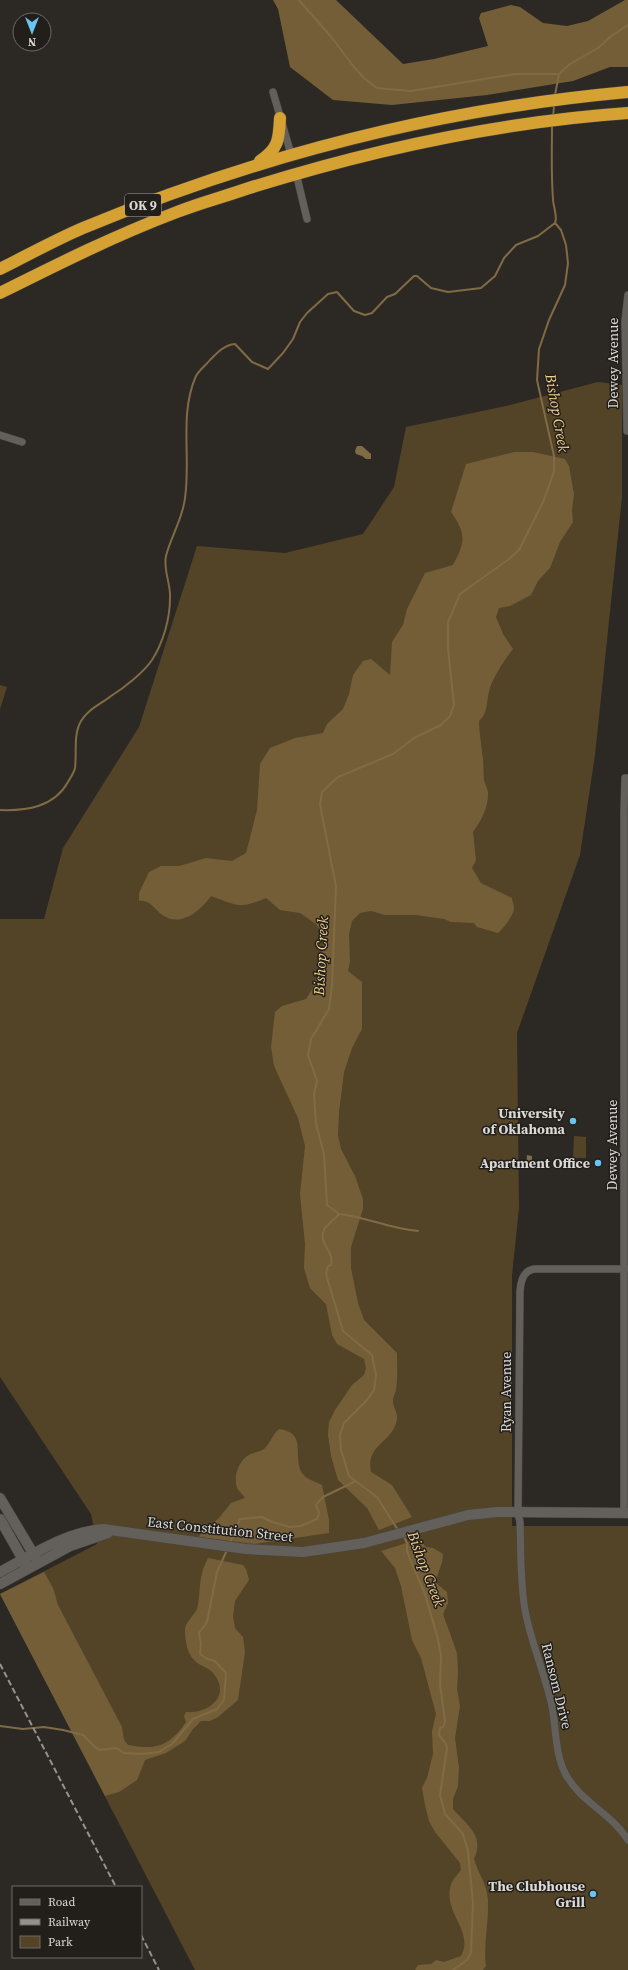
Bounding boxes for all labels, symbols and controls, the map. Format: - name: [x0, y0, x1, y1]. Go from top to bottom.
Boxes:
- north arrow: [12, 12, 52, 52]
- text: N: [28, 34, 36, 49]
- road number: OK 9: [125, 194, 161, 216]
- street label: Dewey Avenue: [603, 318, 623, 408]
- water label: Bishop Creek: [540, 371, 575, 455]
- water label: Bishop Creek: [308, 915, 333, 997]
- street label: Dewey Avenue: [602, 1100, 622, 1190]
- place label: University of Oklahoma: [483, 1103, 566, 1139]
- marker: University of Oklahoma: [568, 1116, 578, 1126]
- place label: Apartment Office: [480, 1153, 590, 1173]
- marker: Apartment Office: [593, 1158, 603, 1168]
- street label: Ryan Avenue: [496, 1352, 516, 1432]
- street label: East Constitution Street: [146, 1511, 294, 1547]
- water label: Bishop Creek: [402, 1527, 451, 1610]
- street label: Ransom Drive: [537, 1641, 577, 1731]
- place label: The Clubhouse Grill: [488, 1876, 585, 1912]
- legend: [12, 1886, 142, 1958]
- marker: The Clubhouse Grill: [588, 1889, 598, 1899]
- text: Road: [48, 1894, 75, 1910]
- text: Railway: [48, 1914, 91, 1930]
- text: Park: [48, 1934, 73, 1950]

